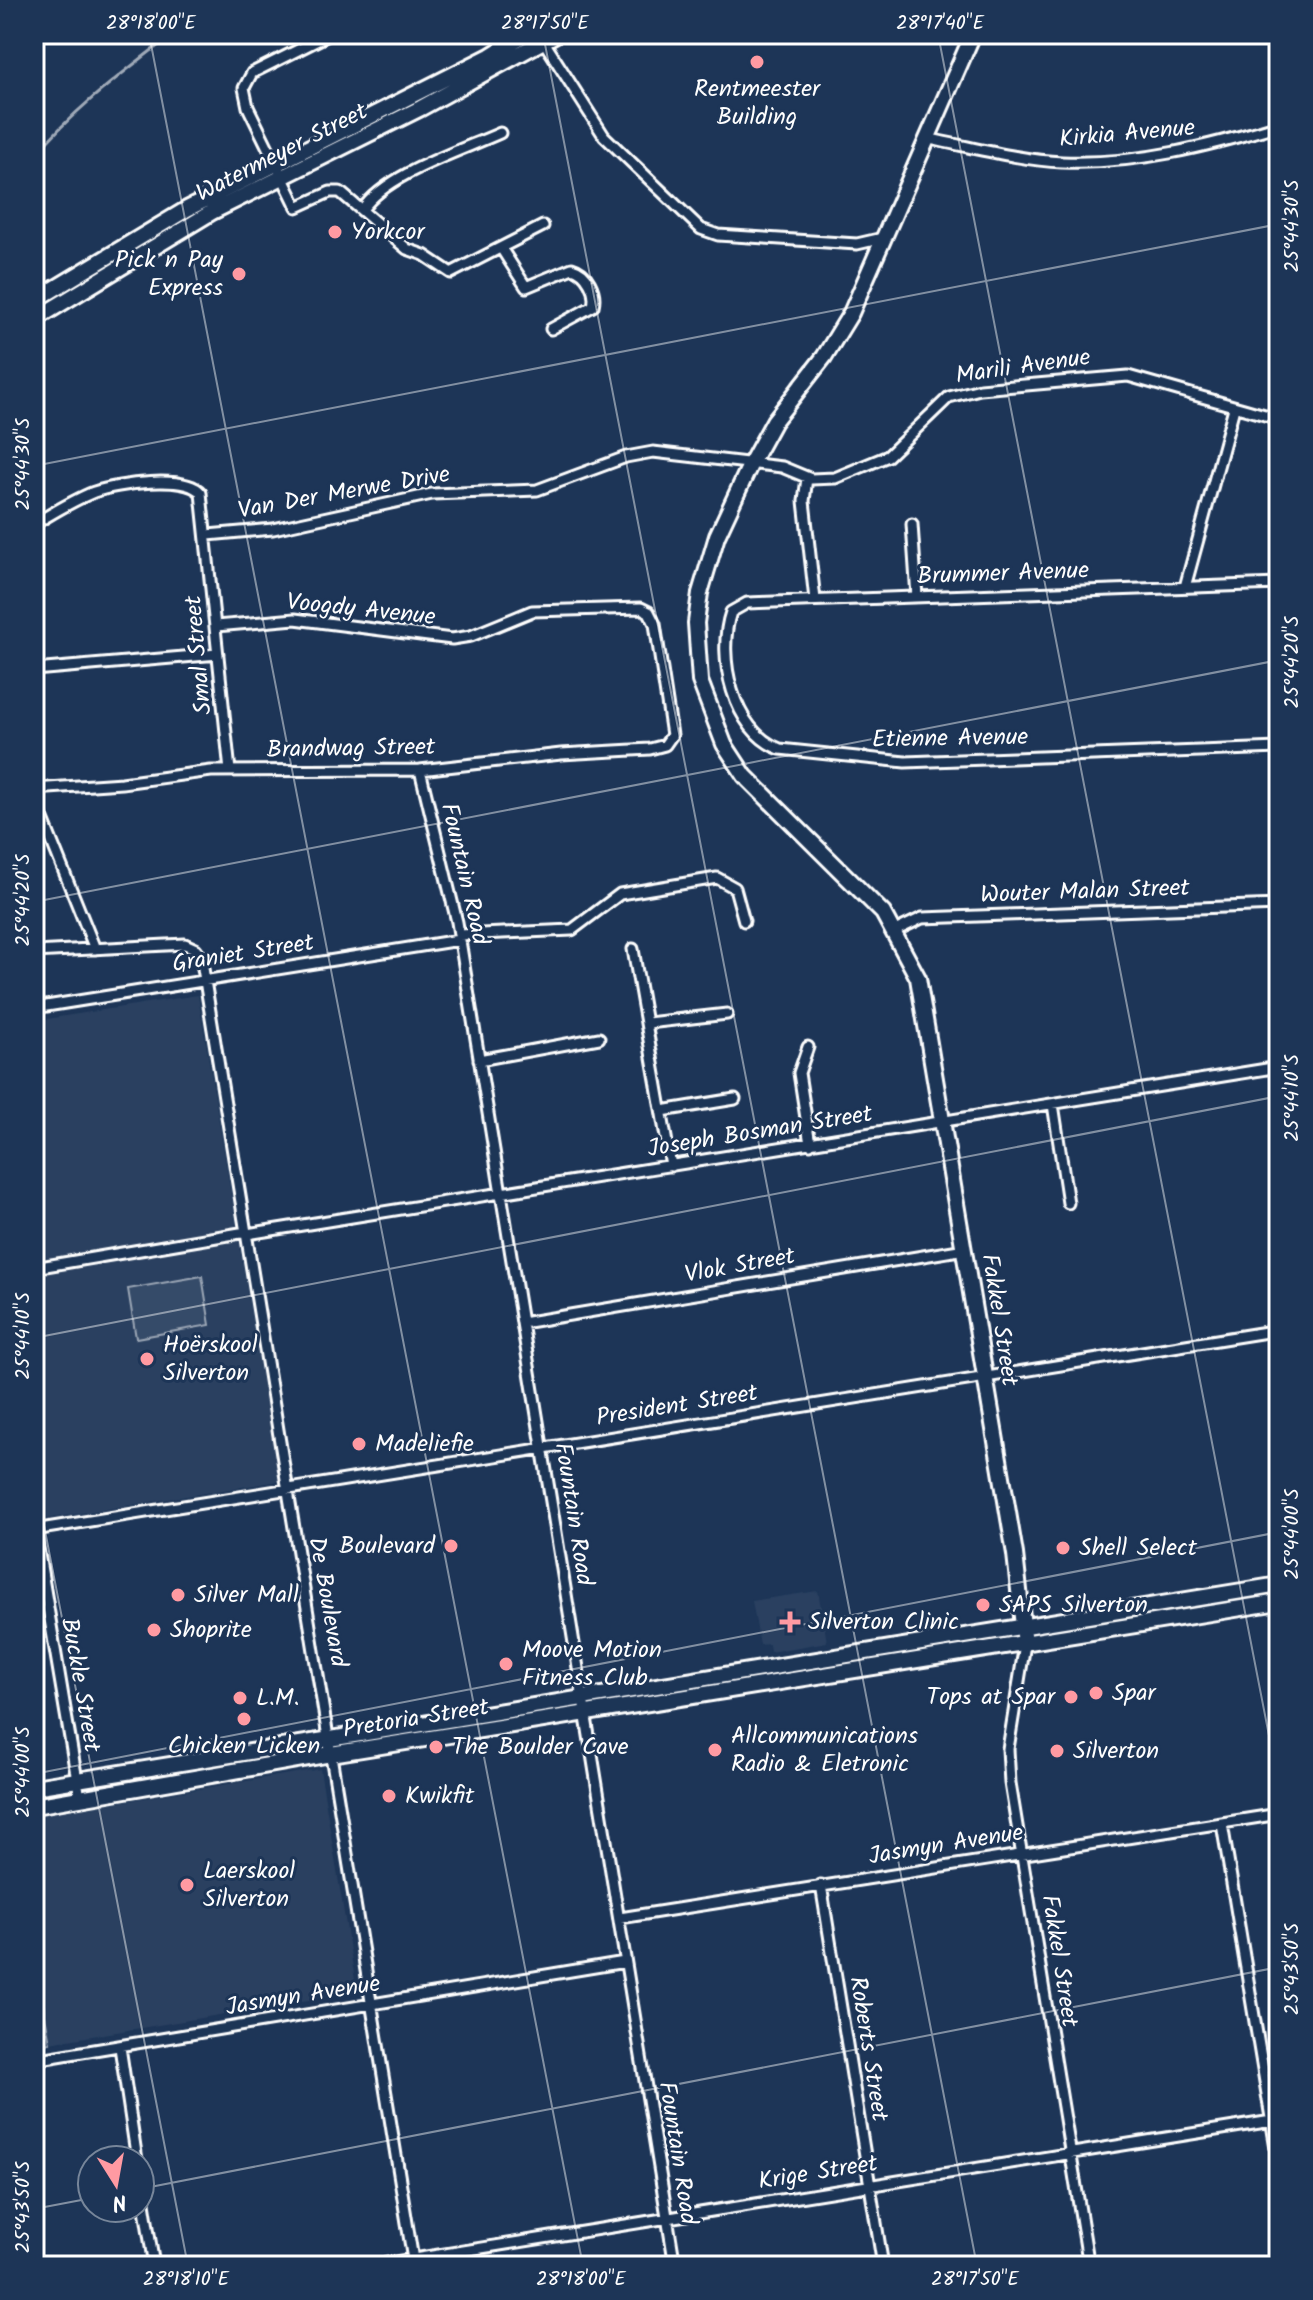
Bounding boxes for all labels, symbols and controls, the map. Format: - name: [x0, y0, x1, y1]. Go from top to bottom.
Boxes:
- text: 28°18'00"E: [106, 8, 197, 40]
- text: 28°17'50"E: [501, 8, 590, 40]
- text: 28°17'40"E: [896, 8, 985, 40]
- marker: Rentmeester Building: [748, 53, 766, 71]
- place label: Rentmeester Building: [694, 70, 822, 137]
- street label: Watermeyer Street: [189, 93, 375, 213]
- street label: Kirkia Avenue: [1057, 109, 1197, 159]
- text: 25°44'30"S: [1277, 179, 1309, 272]
- place label: Yorkcor: [351, 213, 426, 252]
- marker: Yorkcor: [326, 223, 344, 241]
- place label: Pick n Pay Express: [115, 241, 224, 308]
- marker: Pick n Pay Express: [230, 265, 248, 283]
- street label: Marili Avenue: [953, 338, 1093, 396]
- text: 25°44'30"S: [8, 417, 40, 510]
- street label: Van Der Merwe Drive: [235, 455, 453, 531]
- street label: Brummer Avenue: [916, 552, 1090, 596]
- street label: Voogdy Avenue: [285, 583, 438, 637]
- street label: Smal Street: [174, 593, 224, 716]
- text: 25°44'20"S: [1277, 615, 1309, 708]
- street label: Etienne Avenue: [871, 718, 1029, 760]
- street label: Brandwag Street: [266, 728, 436, 770]
- street label: Fountain Road: [429, 799, 499, 950]
- text: 25°44'20"S: [8, 853, 40, 946]
- street label: Wouter Malan Street: [980, 869, 1191, 915]
- street label: Graniet Street: [169, 923, 317, 984]
- text: 25°44'10"S: [1277, 1054, 1309, 1142]
- street label: Joseph Bosman Street: [645, 1095, 876, 1169]
- street label: Vlok Street: [682, 1237, 799, 1295]
- street label: Fakkel Street: [969, 1251, 1029, 1390]
- text: 25°44'10"S: [8, 1292, 40, 1380]
- place label: Hoërskool Silverton: [163, 1326, 258, 1393]
- marker: Hoërskool Silverton: [138, 1350, 156, 1368]
- street label: President Street: [593, 1374, 761, 1438]
- place label: Madeliefie: [375, 1425, 474, 1464]
- marker: Madeliefie: [350, 1435, 368, 1453]
- street label: Fountain Road: [542, 1440, 604, 1589]
- text: 25°44'00"S: [1277, 1488, 1309, 1580]
- place label: Boulevard: [339, 1527, 436, 1566]
- place label: Shell Select: [1079, 1529, 1198, 1568]
- street label: De Boulevard: [296, 1534, 358, 1671]
- marker: Boulevard: [442, 1537, 460, 1555]
- marker: Shell Select: [1054, 1539, 1072, 1557]
- place label: Silver Mall: [194, 1576, 299, 1615]
- marker: Silver Mall: [169, 1586, 187, 1604]
- place label: SAPS Silverton: [999, 1586, 1148, 1625]
- marker: SAPS Silverton: [974, 1596, 992, 1614]
- place label: Silverton Clinic: [808, 1603, 959, 1642]
- place label: Shoprite: [170, 1611, 252, 1650]
- marker: Silverton Clinic: [779, 1611, 801, 1633]
- street label: Buckle Street: [49, 1615, 111, 1756]
- marker: Shoprite: [145, 1621, 163, 1639]
- place label: Moove Motion Fitness Club: [522, 1631, 662, 1698]
- marker: Moove Motion Fitness Club: [497, 1655, 515, 1673]
- place label: Spar: [1112, 1674, 1157, 1713]
- place label: Tops at Spar: [926, 1678, 1057, 1717]
- place label: L.M.: [256, 1679, 299, 1718]
- marker: Spar: [1087, 1684, 1105, 1702]
- street label: Pretoria Street: [340, 1688, 493, 1750]
- marker: Tops at Spar: [1062, 1688, 1080, 1706]
- marker: L.M.: [231, 1689, 249, 1707]
- marker: Chicken Licken: [235, 1710, 253, 1728]
- place label: Allcommunications Radio & Eletronic: [731, 1717, 918, 1784]
- text: 25°44'00"S: [8, 1726, 40, 1818]
- place label: Chicken Licken: [168, 1727, 320, 1766]
- place label: The Boulder Cave: [452, 1728, 629, 1767]
- place label: Silverton: [1073, 1732, 1159, 1771]
- marker: The Boulder Cave: [427, 1738, 445, 1756]
- marker: Allcommunications Radio & Eletronic: [706, 1741, 724, 1759]
- marker: Silverton: [1048, 1742, 1066, 1760]
- place label: Kwikfit: [405, 1777, 475, 1816]
- marker: Kwikfit: [380, 1787, 398, 1805]
- street label: Jasmyn Avenue: [866, 1813, 1026, 1876]
- place label: Laerskool Silverton: [203, 1852, 295, 1919]
- marker: Laerskool Silverton: [178, 1876, 196, 1894]
- street label: Fakkel Street: [1029, 1892, 1089, 2031]
- text: 25°43'50"S: [1277, 1922, 1309, 2015]
- street label: Jasmyn Avenue: [223, 1964, 383, 2027]
- street label: Roberts Street: [837, 1974, 899, 2125]
- street label: Fountain Road: [646, 2079, 708, 2228]
- north arrow: [76, 2144, 156, 2224]
- street label: Krige Street: [755, 2144, 881, 2202]
- text: 25°43'50"S: [8, 2160, 40, 2253]
- text: N: [109, 2183, 129, 2220]
- text: 28°18'10"E: [143, 2264, 230, 2296]
- text: 28°18'00"E: [536, 2264, 627, 2296]
- text: 28°17'50"E: [931, 2264, 1020, 2296]

